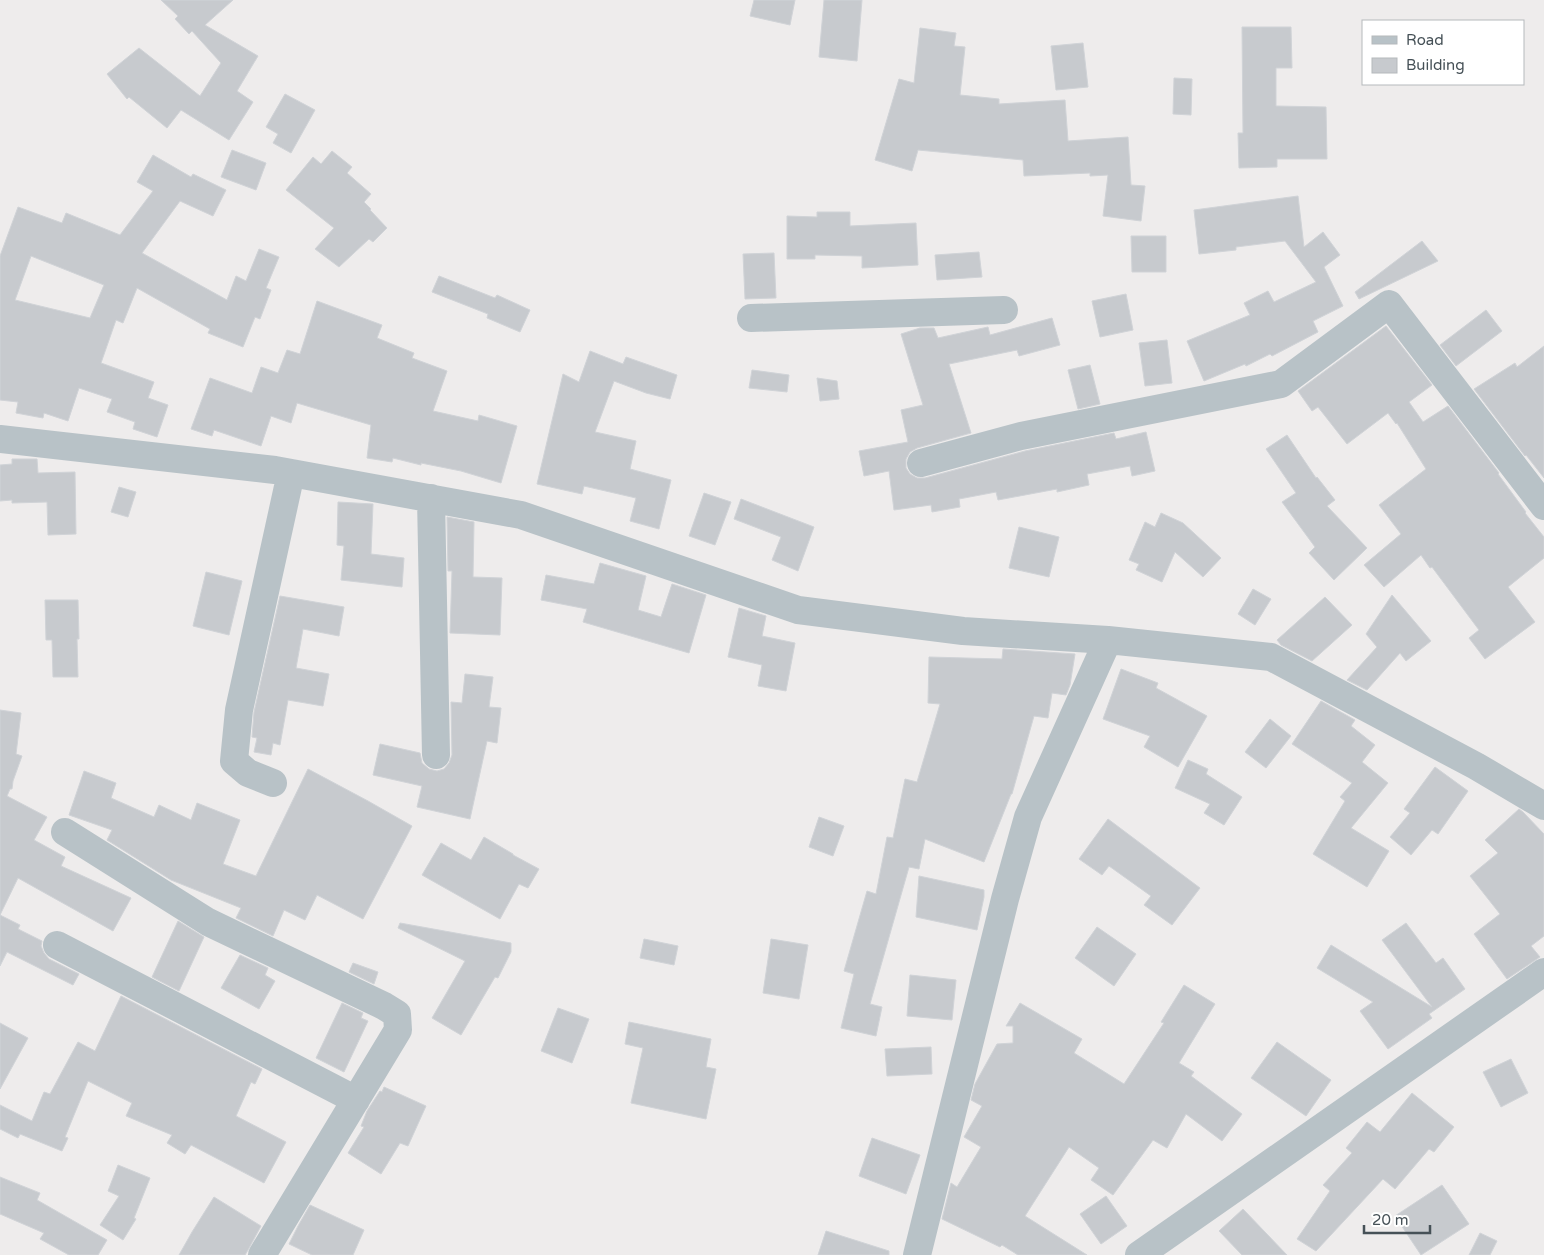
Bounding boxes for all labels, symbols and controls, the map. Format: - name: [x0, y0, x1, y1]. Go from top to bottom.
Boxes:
- legend: [1362, 20, 1524, 85]
- text: Road: [1406, 31, 1444, 49]
- text: Building: [1406, 56, 1465, 74]
- scale bar: [1364, 1202, 1430, 1234]
- text: 20 m: [1372, 1211, 1409, 1229]

